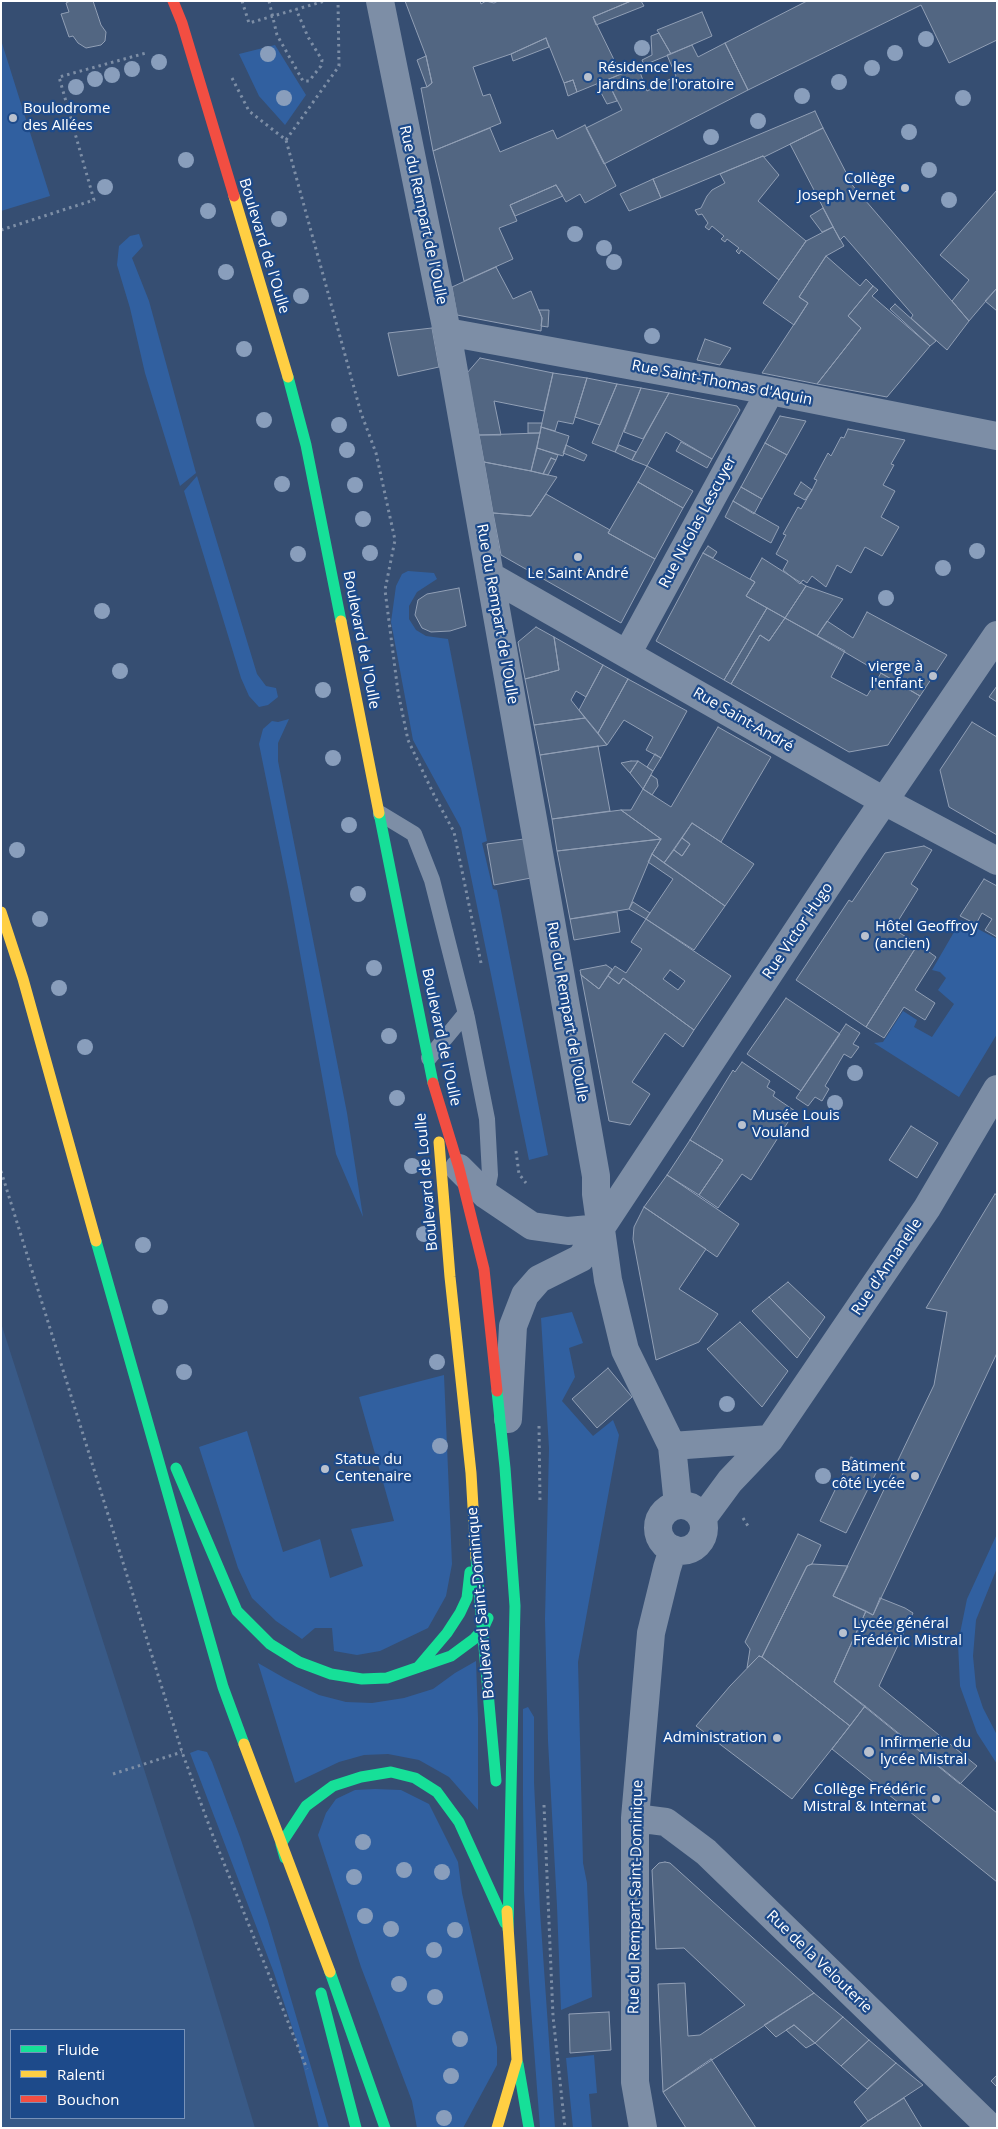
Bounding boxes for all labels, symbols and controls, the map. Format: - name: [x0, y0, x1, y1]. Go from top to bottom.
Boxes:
- place label: Résidence les jardins de l'oratoire: [598, 59, 734, 94]
- marker: Résidence les jardins de l'oratoire: [582, 71, 594, 83]
- place label: Boulodrome des Allées: [23, 100, 110, 135]
- marker: Boulodrome des Allées: [7, 112, 19, 124]
- street label: Rue du Rempart de l'Oulle: [395, 124, 451, 306]
- place label: Collège Joseph Vernet: [798, 170, 895, 205]
- street label: Boulevard de l'Oulle: [235, 176, 293, 316]
- marker: Collège Joseph Vernet: [899, 182, 911, 194]
- street label: Rue Saint-Thomas d'Aquin: [630, 357, 814, 409]
- street label: Rue Nicolas Lescuyer: [656, 453, 740, 591]
- street label: Rue du Rempart de l'Oulle: [472, 522, 522, 706]
- marker: Le Saint André: [572, 551, 584, 563]
- place label: Le Saint André: [527, 565, 629, 583]
- street label: Boulevard de l'Oulle: [339, 569, 383, 711]
- place label: vierge à l'enfant: [868, 658, 923, 693]
- marker: vierge à l'enfant: [927, 670, 939, 682]
- street label: Rue Saint-André: [690, 684, 796, 756]
- street label: Rue Victor Hugo: [759, 879, 837, 983]
- place label: Hôtel Geoffroy (ancien): [875, 918, 978, 953]
- street label: Rue du Rempart de l'Oulle: [542, 920, 592, 1104]
- marker: Hôtel Geoffroy (ancien): [859, 930, 871, 942]
- street label: Boulevard de l'Oulle: [418, 966, 464, 1108]
- place label: Musée Louis Vouland: [752, 1107, 840, 1142]
- street label: Boulevard de Loulle: [412, 1112, 442, 1252]
- marker: Musée Louis Vouland: [736, 1119, 748, 1131]
- street label: Rue d'Annanelle: [848, 1215, 926, 1319]
- place label: Statue du Centenaire: [335, 1451, 412, 1486]
- place label: Bâtiment côté Lycée: [832, 1458, 905, 1493]
- marker: Statue du Centenaire: [319, 1463, 331, 1475]
- marker: Bâtiment côté Lycée: [909, 1470, 921, 1482]
- street label: Boulevard Saint-Dominique: [464, 1506, 498, 1700]
- place label: Lycée général Frédéric Mistral: [853, 1615, 962, 1650]
- marker: Lycée général Frédéric Mistral: [837, 1627, 849, 1639]
- place label: Administration: [663, 1729, 767, 1747]
- marker: Administration: [771, 1732, 783, 1744]
- place label: Infirmerie du lycée Mistral: [880, 1734, 971, 1769]
- marker: Infirmerie du lycée Mistral: [862, 1745, 876, 1759]
- street label: Rue du Rempart Saint-Dominique: [625, 1780, 647, 2014]
- place label: Collège Frédéric Mistral & Internat: [803, 1781, 926, 1816]
- marker: Collège Frédéric Mistral & Internat: [930, 1793, 942, 1805]
- street label: Rue de la Velouterie: [762, 1907, 876, 2017]
- legend: [10, 2029, 185, 2119]
- text: Fluide: [57, 2039, 99, 2059]
- text: Ralenti: [57, 2064, 105, 2084]
- text: Bouchon: [57, 2089, 120, 2109]

